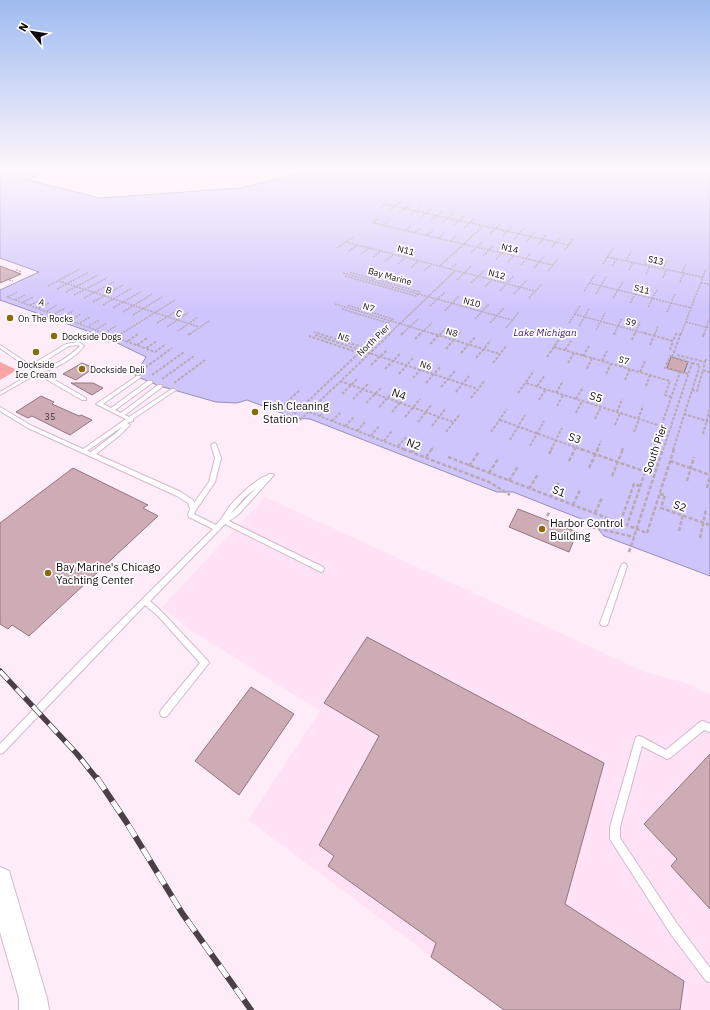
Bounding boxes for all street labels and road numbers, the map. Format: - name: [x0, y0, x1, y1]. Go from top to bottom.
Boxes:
- street label: N14: [500, 241, 520, 255]
- street label: N11: [396, 242, 416, 258]
- street label: S13: [647, 253, 665, 267]
- street label: Bay Marine: [367, 265, 413, 287]
- street label: N12: [487, 267, 507, 281]
- street label: S11: [633, 282, 651, 296]
- street label: B: [104, 284, 114, 296]
- street label: N10: [462, 294, 482, 310]
- street label: A: [37, 296, 47, 308]
- street label: N7: [362, 300, 376, 314]
- street label: C: [175, 307, 184, 319]
- street label: S9: [624, 315, 638, 329]
- street label: North Pier: [354, 321, 392, 358]
- street label: N8: [445, 325, 459, 339]
- street label: N5: [337, 330, 351, 344]
- street label: S7: [617, 353, 631, 367]
- street label: N6: [419, 358, 433, 372]
- street label: N4: [390, 385, 409, 403]
- street label: S5: [588, 388, 604, 406]
- street label: South Pier: [640, 423, 670, 475]
- street label: S3: [567, 429, 583, 447]
- street label: N2: [405, 435, 423, 453]
- street label: S1: [550, 482, 568, 500]
- street label: S2: [671, 497, 689, 515]

